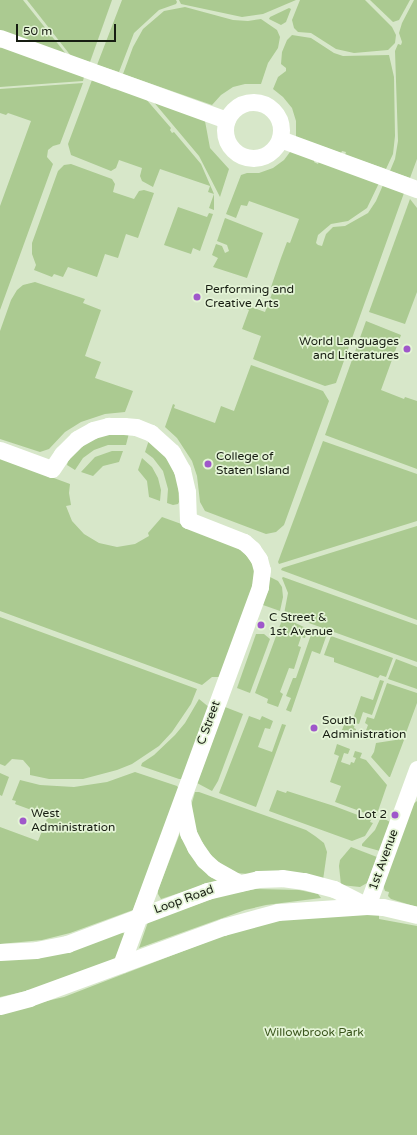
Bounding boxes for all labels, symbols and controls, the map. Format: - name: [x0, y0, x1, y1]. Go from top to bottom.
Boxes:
- scale bar: [18, 16, 118, 42]
- text: 50 m: [23, 24, 52, 38]
- place label: Performing and Creative Arts: [205, 283, 294, 311]
- marker: Performing and Creative Arts: [192, 292, 202, 302]
- place label: World Languages and Literatures: [299, 335, 399, 363]
- marker: World Languages and Literatures: [402, 344, 412, 354]
- place label: College of Staten Island: [216, 450, 290, 478]
- marker: College of Staten Island: [203, 459, 213, 469]
- place label: C Street & 1st Avenue: [269, 611, 333, 639]
- marker: C Street & 1st Avenue: [256, 620, 266, 630]
- street label: C Street: [194, 699, 224, 747]
- place label: South Administration: [322, 714, 406, 742]
- marker: South Administration: [309, 723, 319, 733]
- place label: West Administration: [31, 807, 115, 835]
- place label: Lot 2: [358, 808, 387, 822]
- marker: Lot 2: [390, 810, 400, 820]
- marker: West Administration: [18, 816, 28, 826]
- street label: 1st Avenue: [366, 828, 402, 892]
- street label: Loop Road: [152, 883, 216, 917]
- park label: Willowbrook Park: [264, 1026, 364, 1040]

